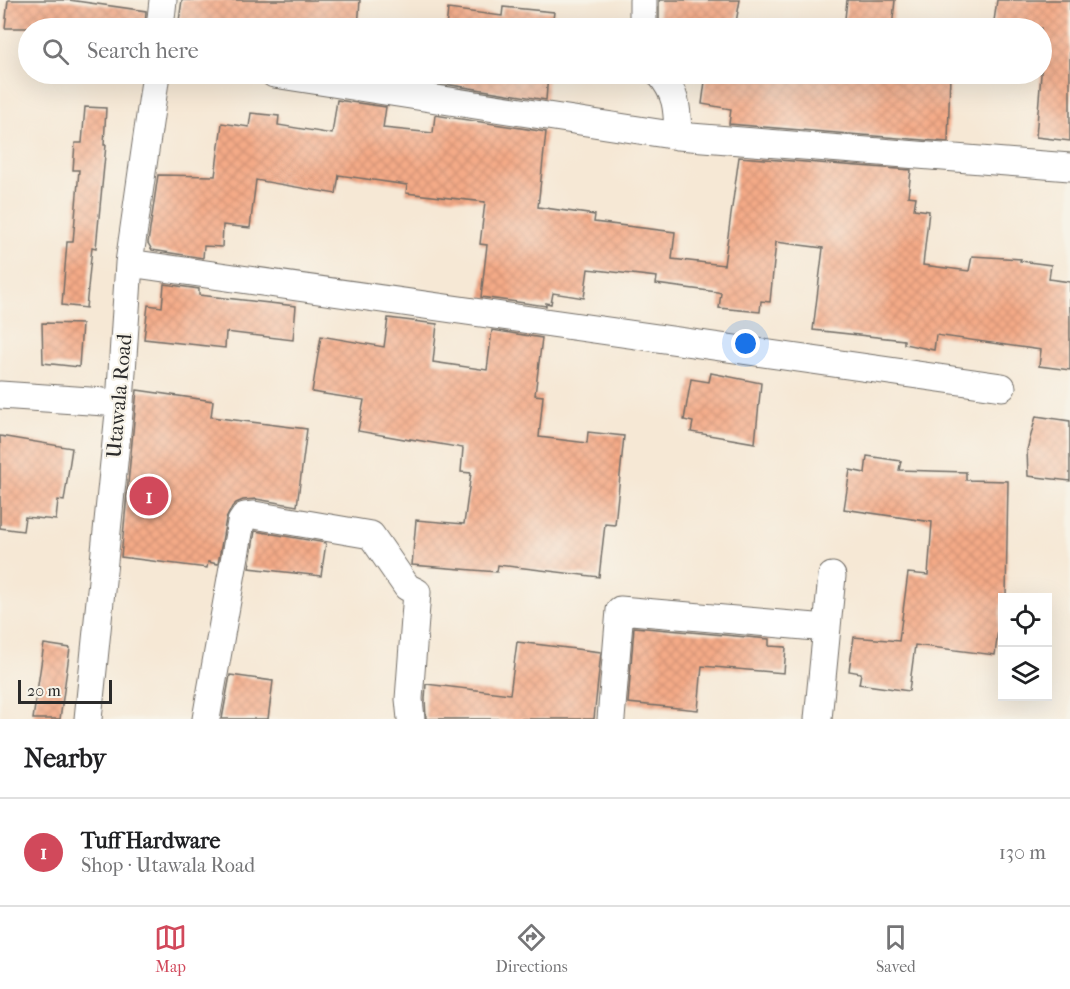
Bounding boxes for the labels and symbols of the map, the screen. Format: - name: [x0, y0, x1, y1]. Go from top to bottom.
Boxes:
- your location: [731, 329, 760, 358]
- street label: Utawala Road: [102, 332, 136, 459]
- pin: 1: [130, 474, 168, 518]
- scale bar: [18, 677, 112, 704]

